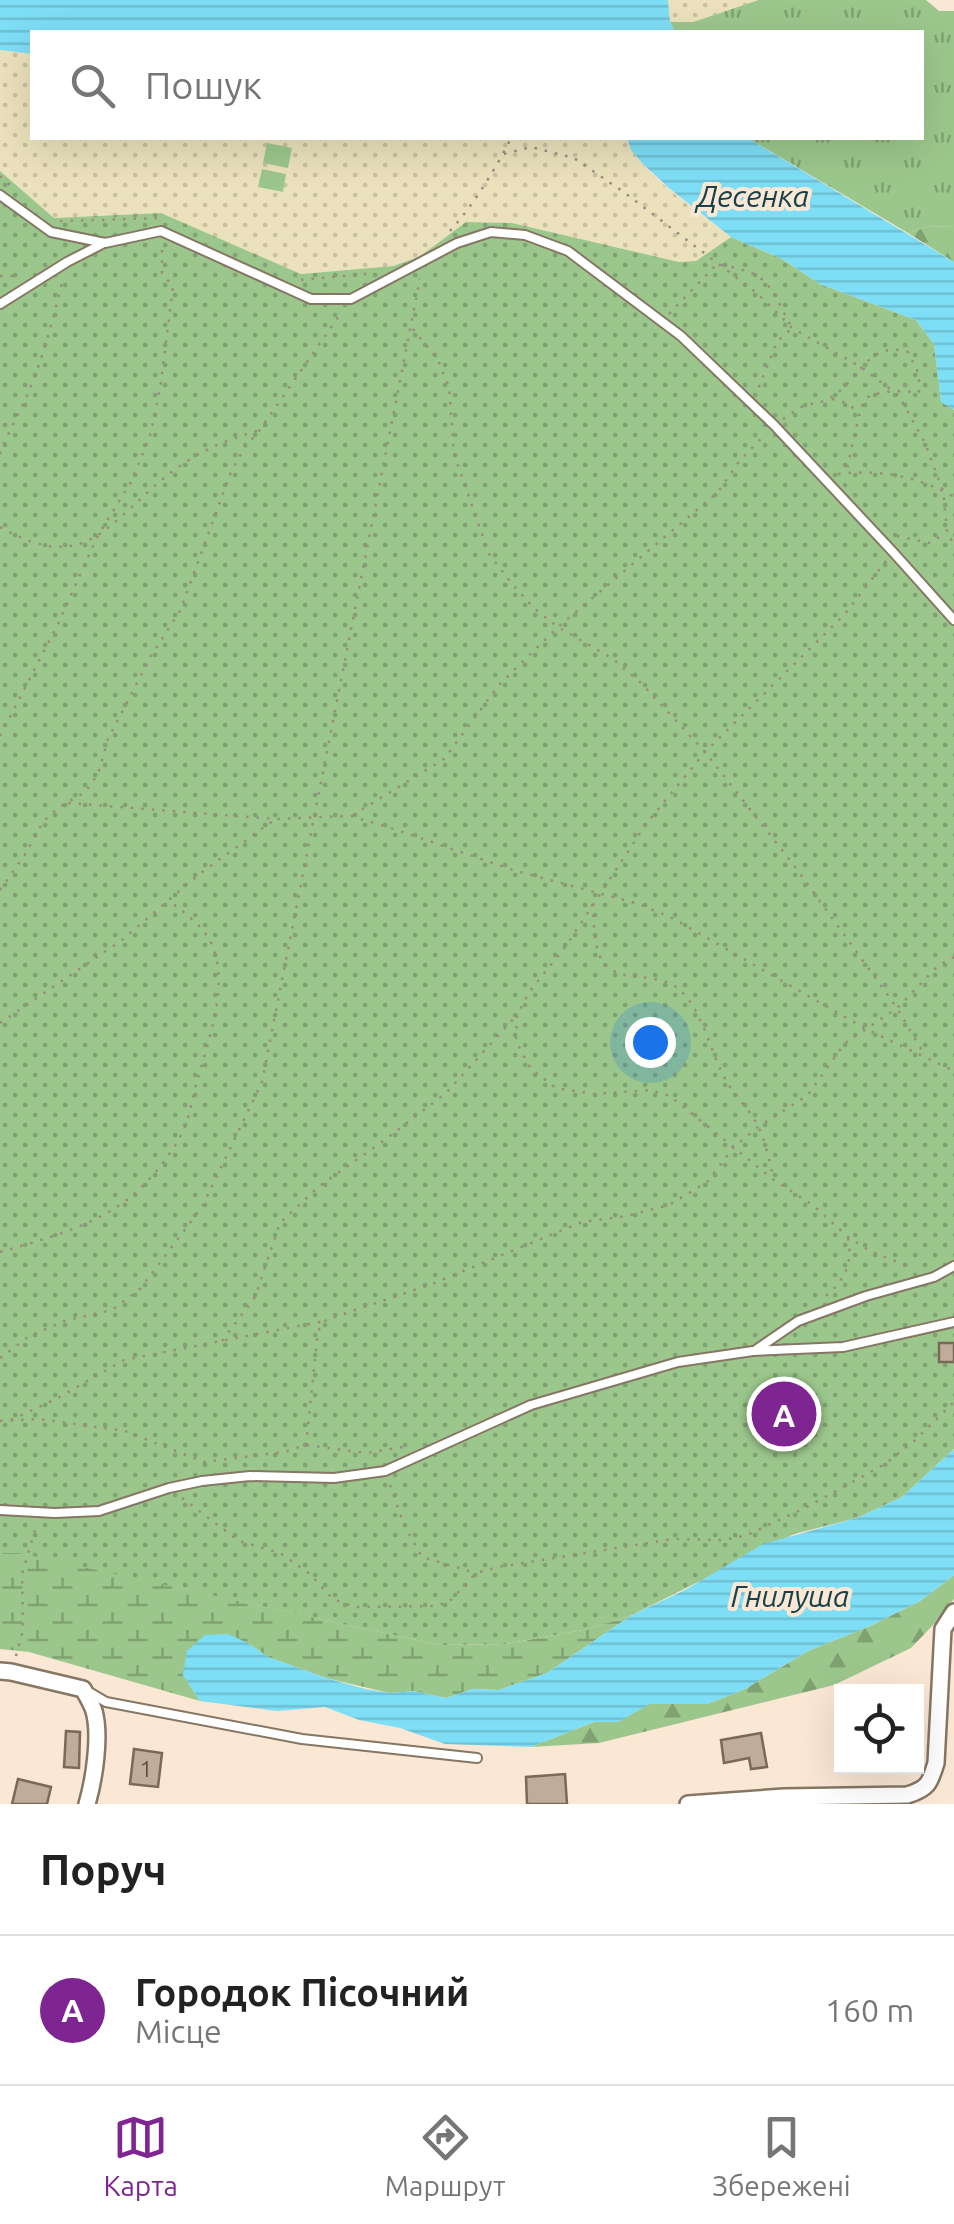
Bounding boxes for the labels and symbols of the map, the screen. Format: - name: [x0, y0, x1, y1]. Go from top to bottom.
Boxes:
- water label: Десенка: [694, 179, 809, 213]
- your location: [625, 1017, 676, 1068]
- pin: A: [752, 1376, 816, 1452]
- water label: Гнилуша: [731, 1579, 849, 1613]
- house number: 1: [140, 1756, 152, 1781]

